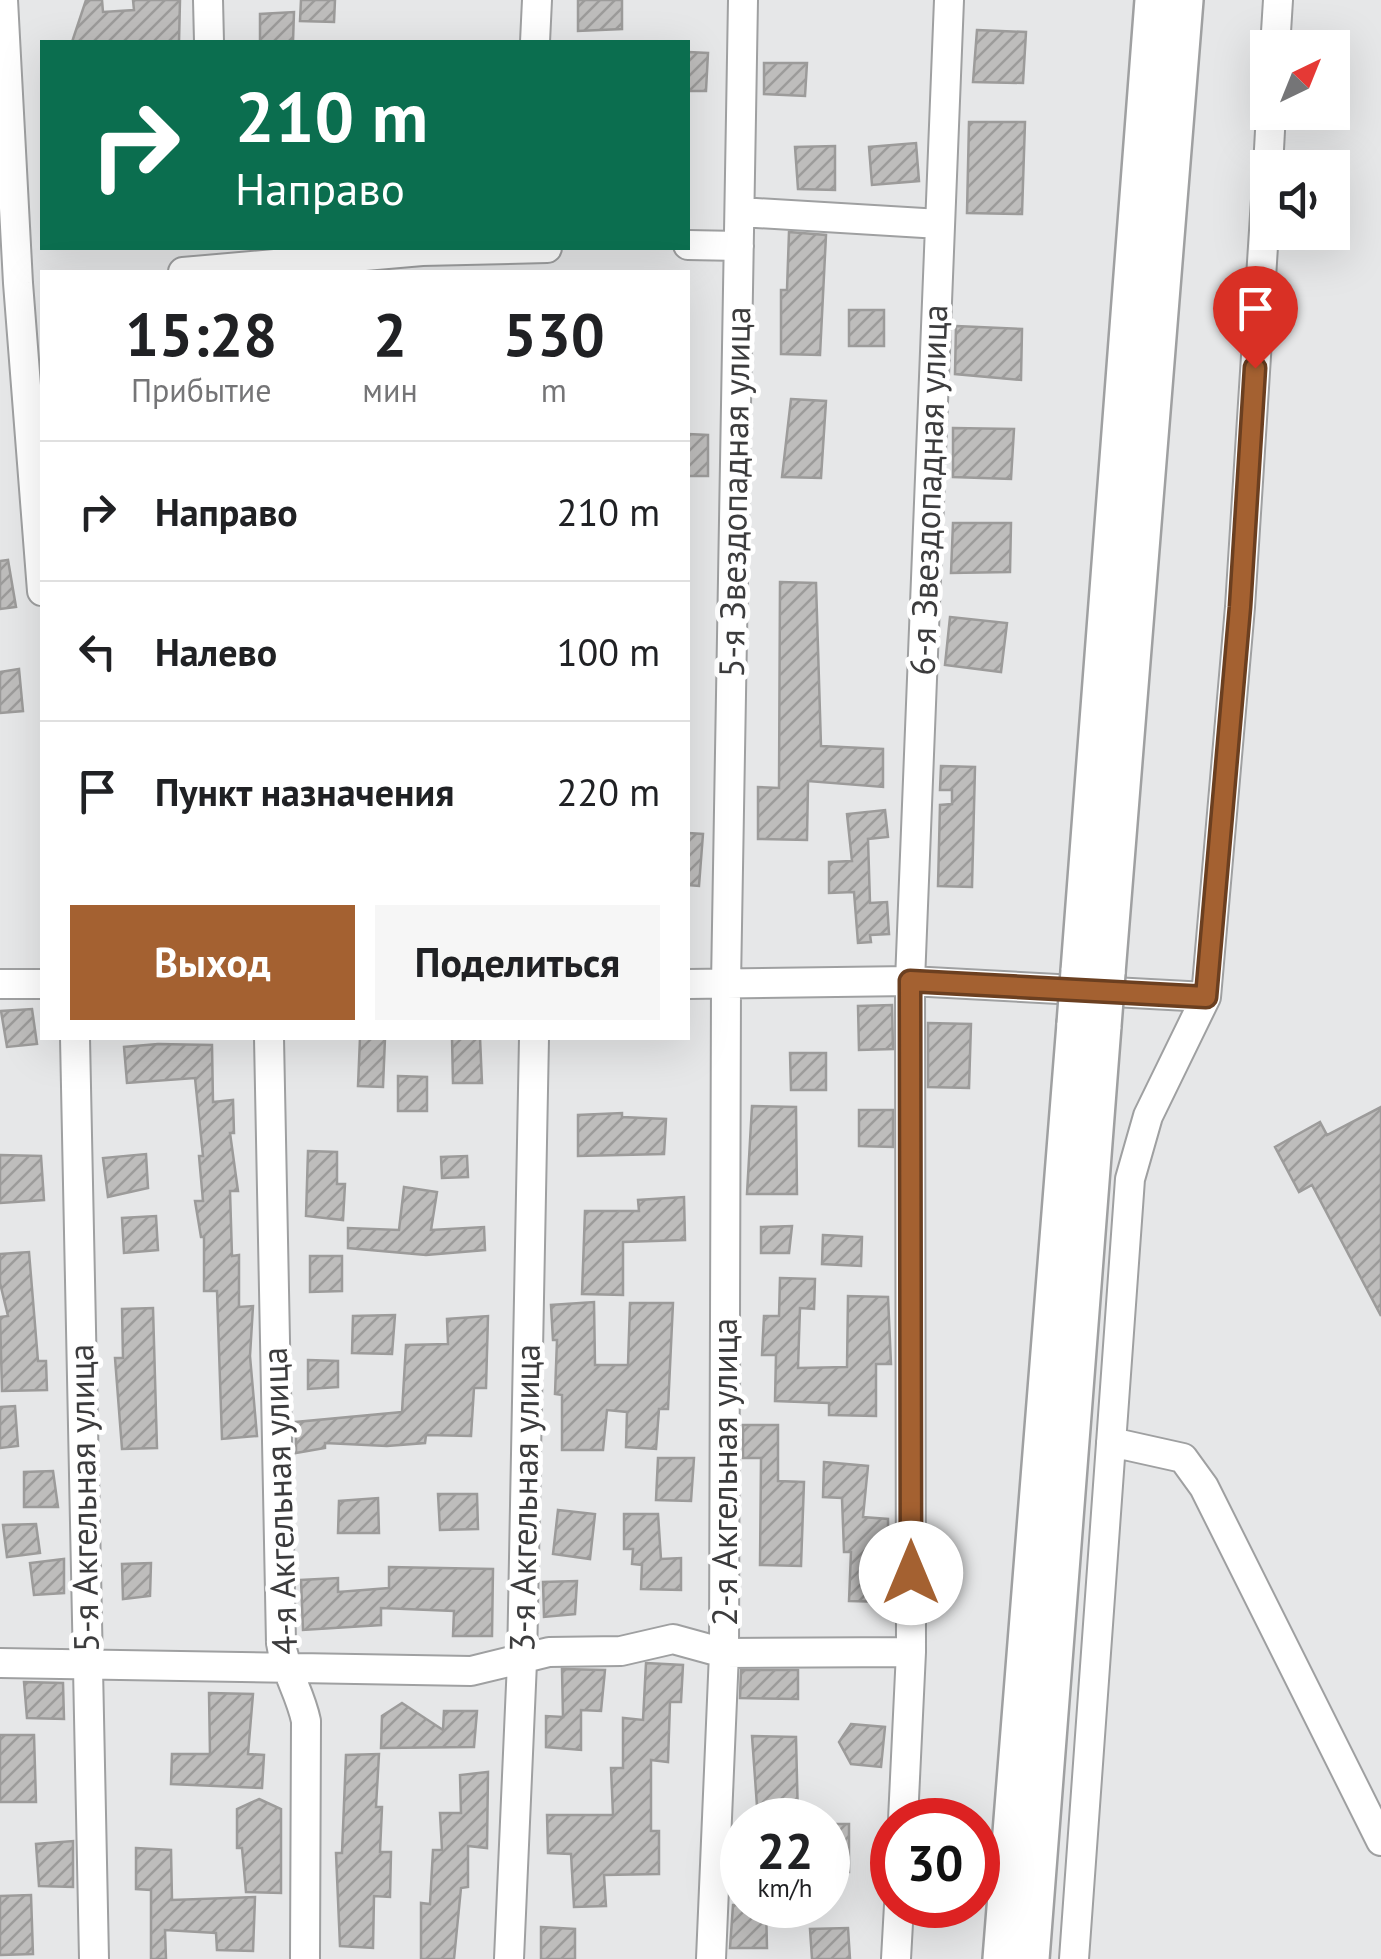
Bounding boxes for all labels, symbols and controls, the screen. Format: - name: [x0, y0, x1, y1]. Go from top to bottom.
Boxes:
- north arrow: [1250, 30, 1350, 130]
- map controls: [1250, 30, 1350, 250]
- text: 210 m: [235, 71, 428, 161]
- icon: right: [70, 80, 200, 210]
- button: sound: [1250, 150, 1350, 250]
- text: Направо: [235, 159, 405, 217]
- pin: [1213, 266, 1298, 369]
- icon: arrive: [1228, 281, 1283, 336]
- text: 15:28: [125, 295, 277, 373]
- text: 2: [373, 295, 407, 373]
- text: 530: [503, 295, 605, 373]
- street label: 6-я Звездопадная улица: [899, 304, 957, 676]
- street label: 5-я Звездопадная улица: [708, 306, 760, 678]
- text: Прибытие: [131, 369, 271, 411]
- text: мин: [362, 369, 418, 411]
- text: m: [541, 369, 567, 411]
- icon: right: [70, 484, 125, 539]
- text: Направо: [155, 487, 298, 536]
- text: 210 m: [557, 487, 660, 536]
- icon: left: [70, 624, 125, 679]
- text: Налево: [155, 627, 277, 676]
- text: 100 m: [557, 627, 660, 676]
- icon: arrive: [70, 764, 125, 819]
- text: Пункт назначения: [155, 767, 454, 816]
- text: 220 m: [557, 767, 660, 816]
- button: Выход: [70, 905, 355, 1020]
- button: Поделиться: [375, 905, 660, 1020]
- street label: 2-я Акгельная улица: [701, 1318, 747, 1626]
- street label: 3-я Акгельная улица: [498, 1343, 550, 1652]
- street label: 5-я Акгельная улица: [57, 1344, 109, 1653]
- street label: 4-я Акгельная улица: [251, 1346, 307, 1656]
- position arrow: [859, 1521, 963, 1625]
- speed limit sign: 30: [870, 1798, 1000, 1928]
- text: 22: [757, 1818, 813, 1883]
- text: km/h: [758, 1872, 812, 1904]

